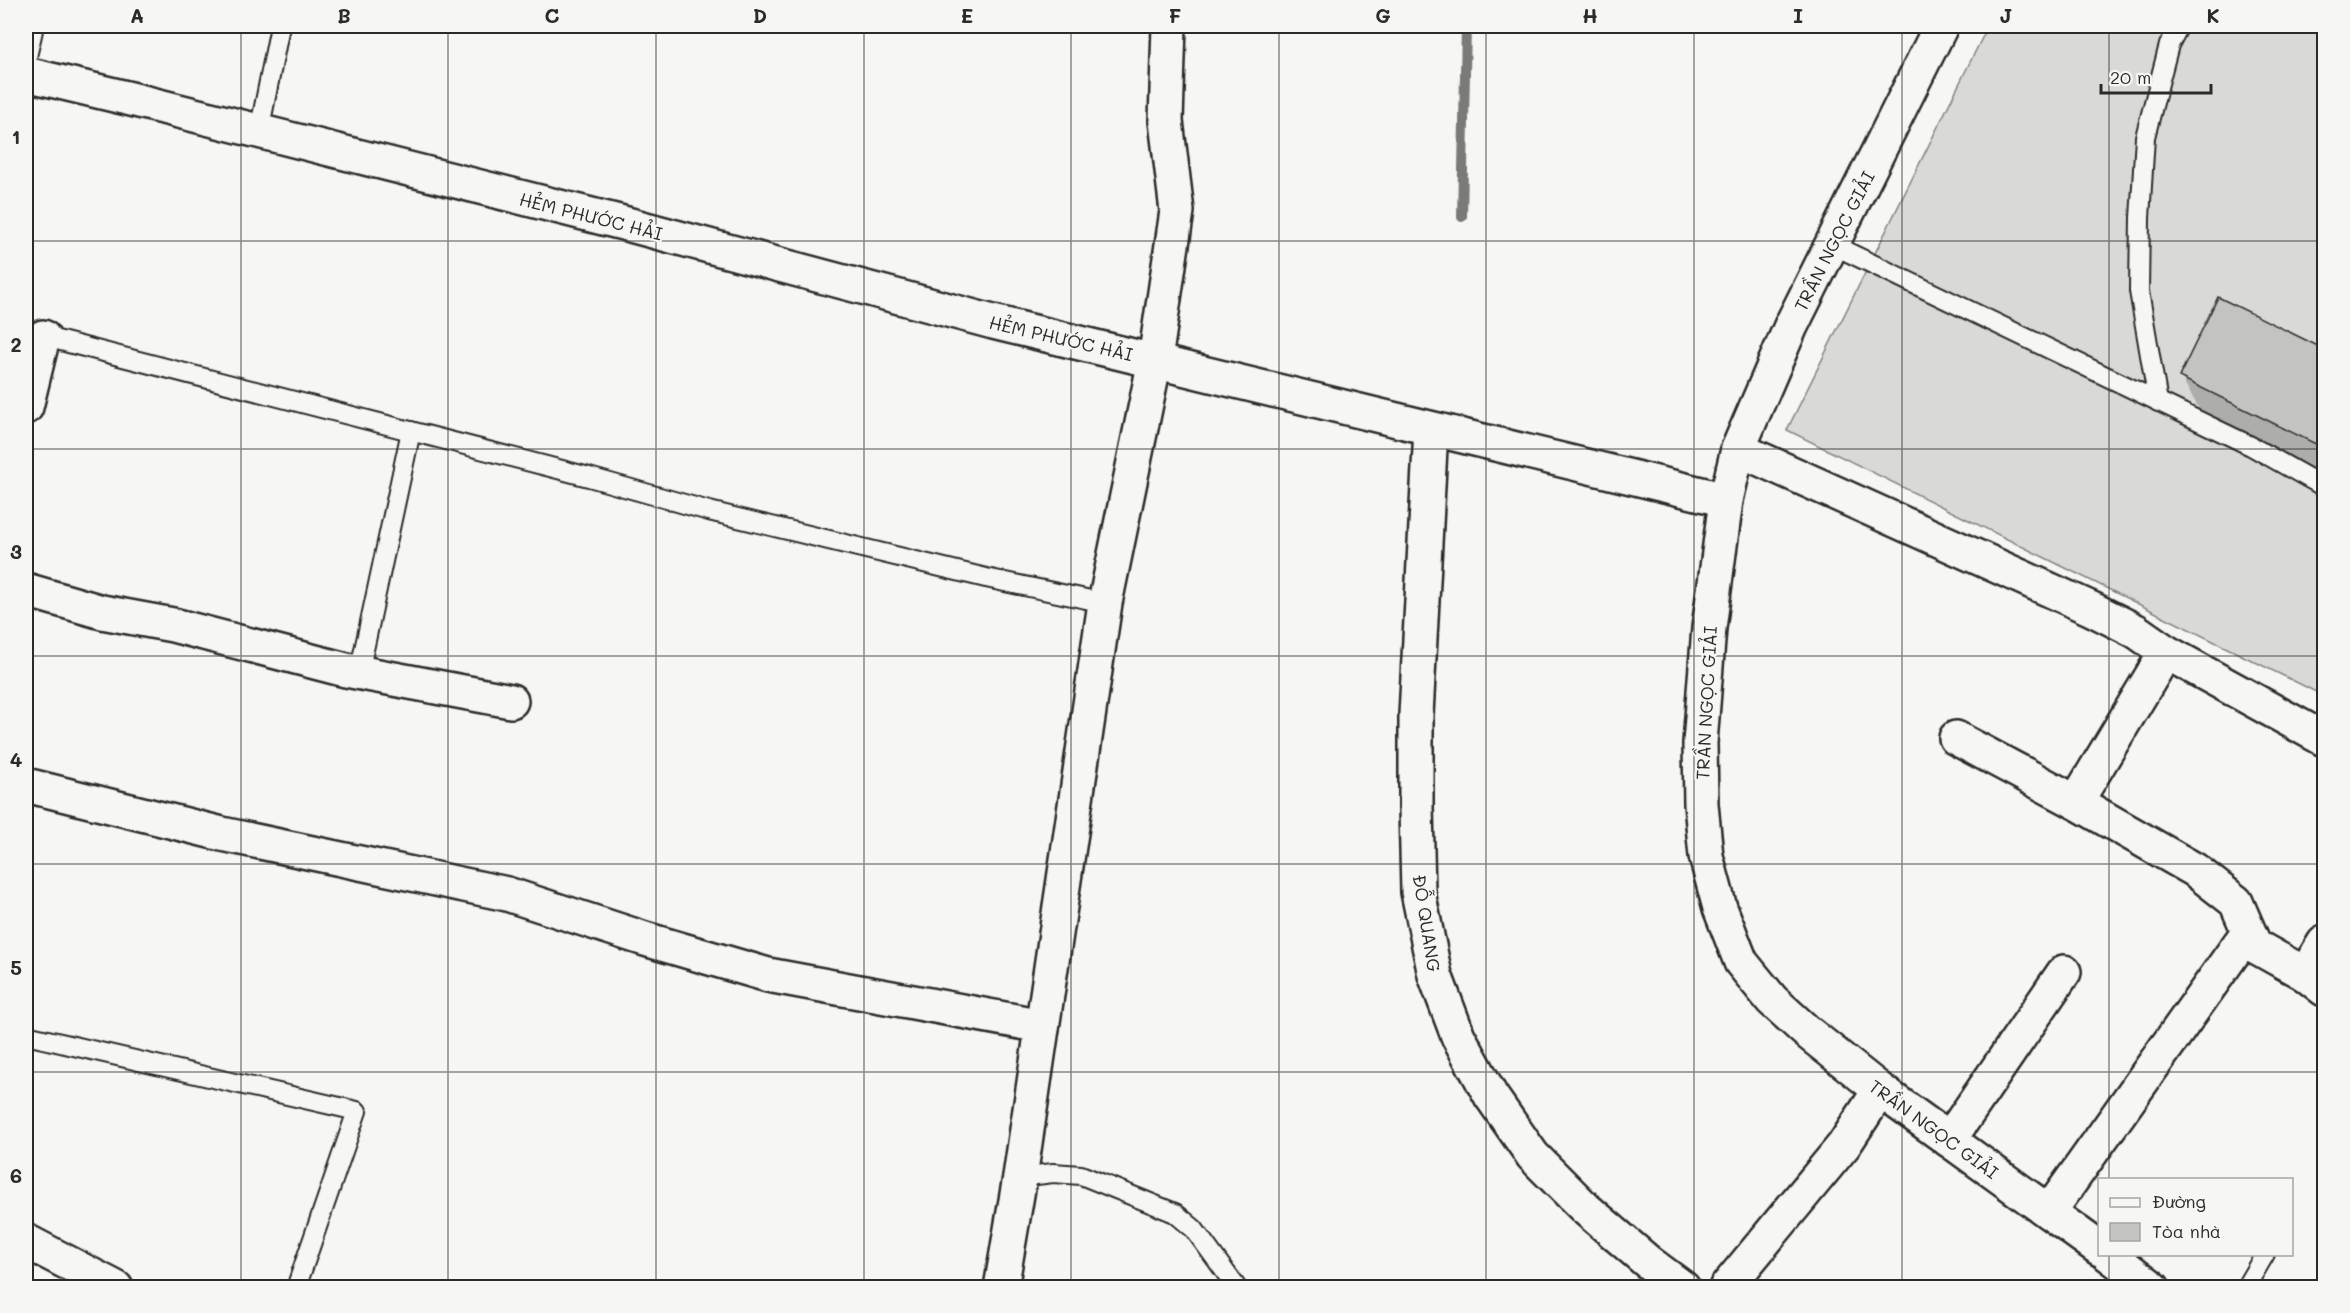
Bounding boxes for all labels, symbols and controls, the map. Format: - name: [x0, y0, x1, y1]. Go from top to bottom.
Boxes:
- text: A: [130, 2, 144, 28]
- text: B: [337, 2, 351, 28]
- text: C: [545, 2, 560, 28]
- text: D: [753, 2, 767, 28]
- text: E: [961, 2, 973, 28]
- text: F: [1169, 2, 1182, 28]
- text: G: [1375, 2, 1391, 28]
- text: H: [1582, 2, 1598, 28]
- text: I: [1793, 2, 1803, 28]
- text: J: [1999, 2, 2013, 28]
- text: K: [2206, 2, 2220, 28]
- scale bar: [2101, 57, 2210, 95]
- text: 20 m: [2110, 65, 2151, 89]
- text: 1: [12, 123, 20, 149]
- street label: TRẦN NGỌC GIẢI: [1788, 167, 1880, 315]
- street label: HẺM PHƯỚC HẢI: [517, 187, 665, 245]
- street label: HẺM PHƯỚC HẢI: [987, 310, 1135, 366]
- text: 2: [10, 331, 22, 357]
- text: 3: [10, 538, 22, 564]
- street label: TRẦN NGỌC GIẢI: [1690, 625, 1722, 781]
- text: 4: [10, 746, 23, 772]
- street label: ĐỖ QUANG: [1407, 873, 1447, 973]
- text: 5: [10, 954, 22, 980]
- street label: TRẦN NGỌC GIẢI: [1865, 1074, 2003, 1184]
- text: 6: [10, 1162, 22, 1188]
- legend: [2098, 1178, 2293, 1256]
- text: Đường: [2152, 1189, 2206, 1213]
- text: Tòa nhà: [2152, 1219, 2221, 1243]

